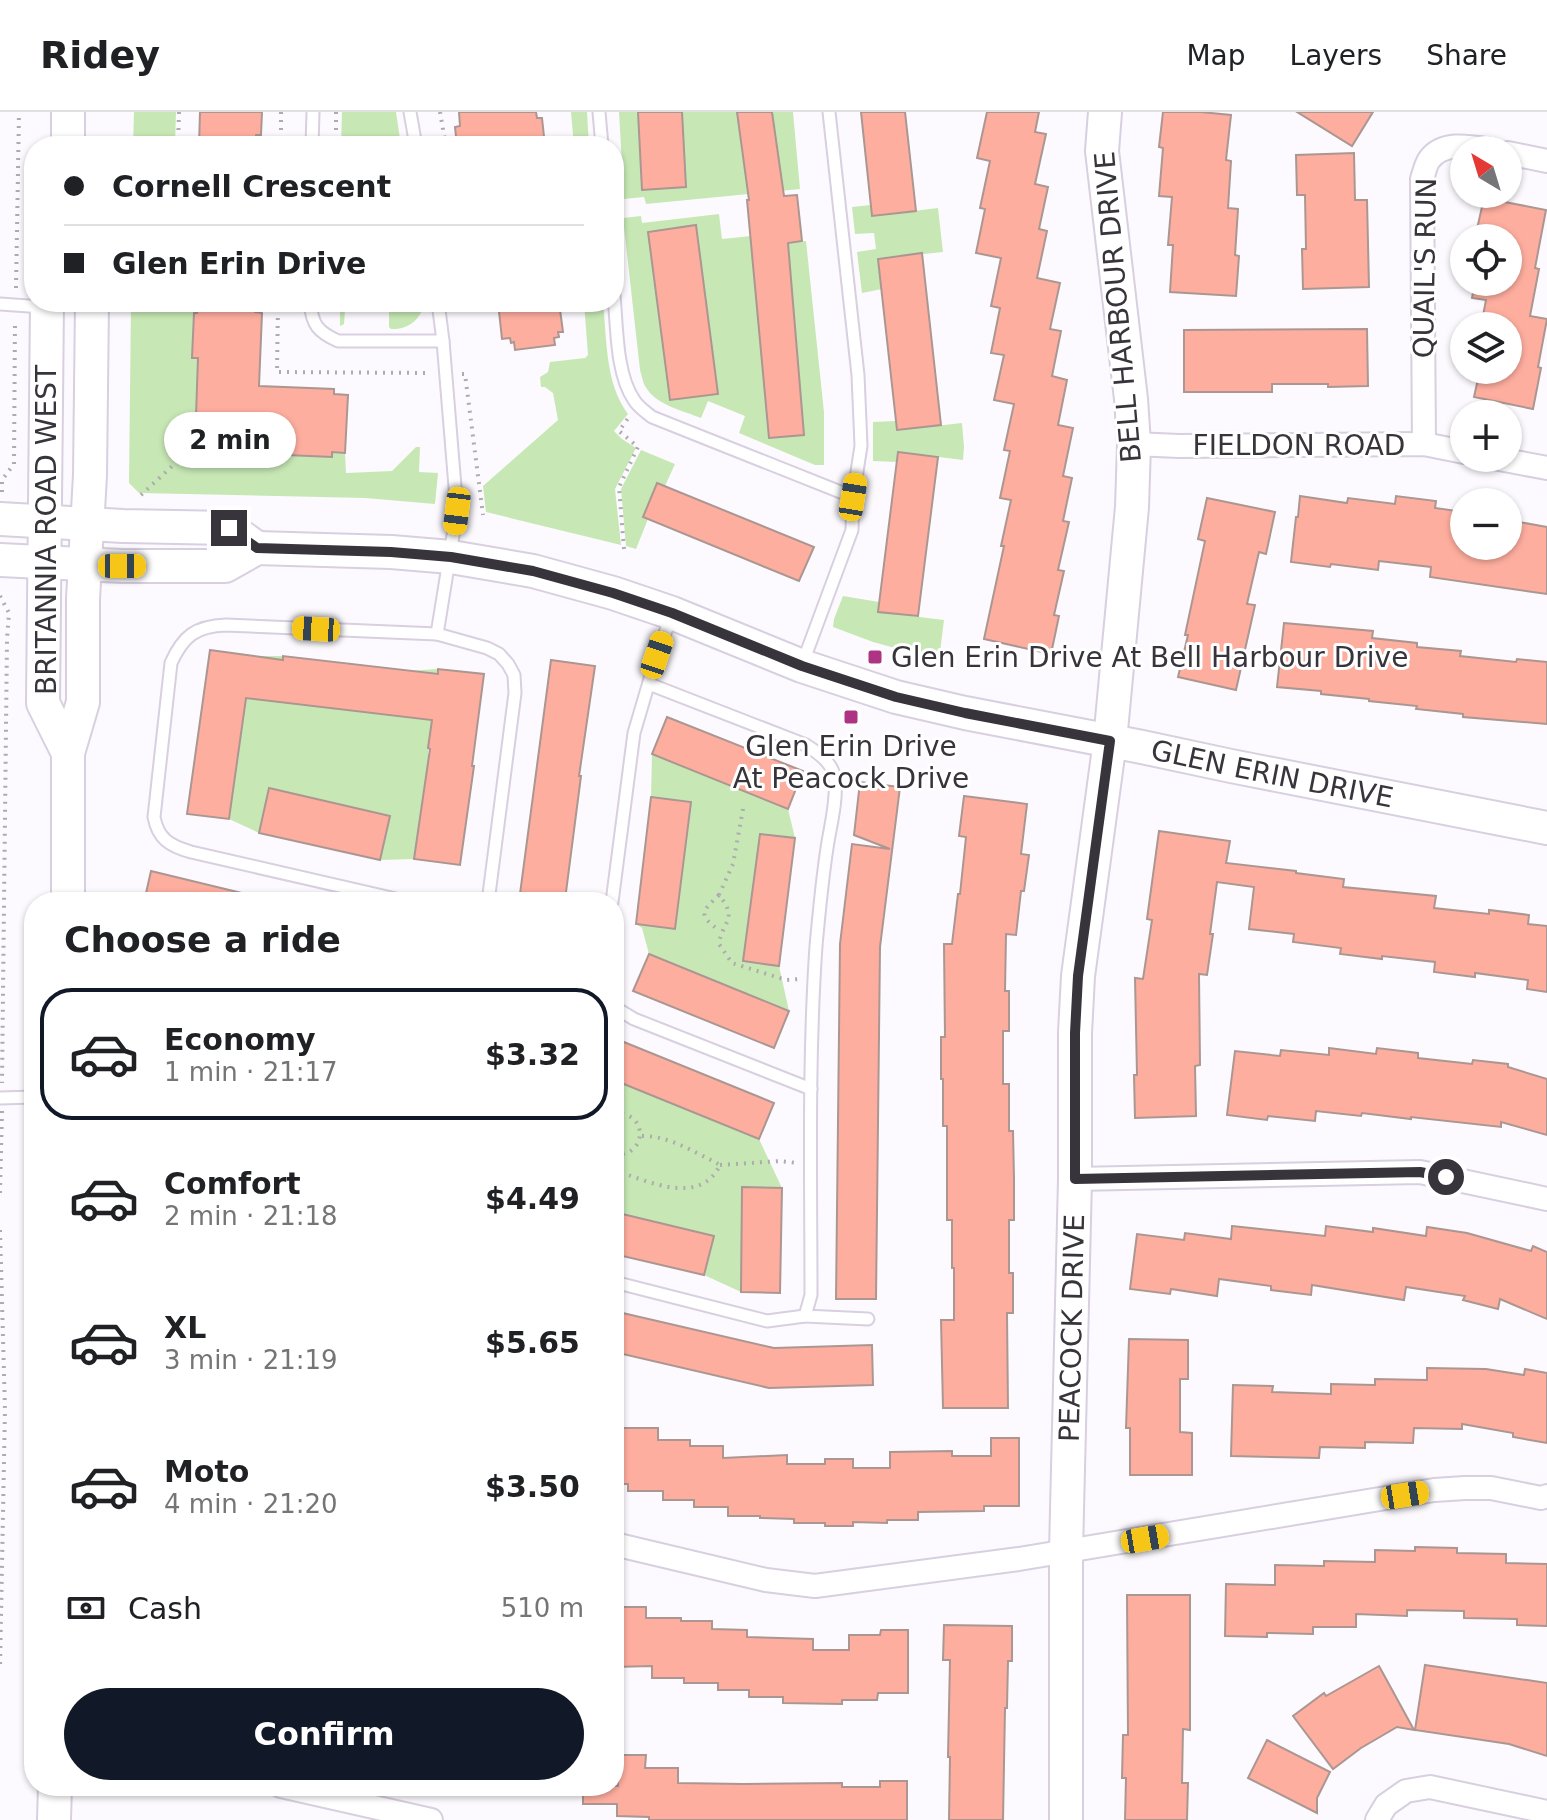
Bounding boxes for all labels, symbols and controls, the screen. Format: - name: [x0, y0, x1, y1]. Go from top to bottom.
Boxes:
- text: Ridey: [40, 33, 160, 77]
- text: Map: [1186, 39, 1246, 72]
- text: Layers: [1290, 39, 1382, 72]
- text: Share: [1426, 39, 1507, 72]
- north arrow: [1450, 136, 1522, 208]
- map controls: [1450, 136, 1522, 560]
- street label: BELL HARBOUR DRIVE: [1088, 150, 1148, 464]
- text: Cornell Crescent: [112, 169, 391, 204]
- street label: QUAIL'S RUN: [1407, 177, 1443, 359]
- button: locate: [1450, 224, 1522, 296]
- text: Glen Erin Drive: [112, 246, 366, 281]
- button: layers: [1450, 312, 1522, 384]
- street label: BRITANNIA ROAD WEST: [30, 364, 63, 695]
- button: +: [1450, 400, 1522, 472]
- callout: 2 min: [163, 412, 295, 468]
- text: 2 min: [189, 425, 271, 455]
- street label: FIELDON ROAD: [1193, 429, 1405, 462]
- car: [837, 471, 869, 523]
- car: [442, 486, 472, 536]
- button: −: [1450, 488, 1522, 560]
- route end: [211, 510, 247, 546]
- car: [98, 554, 146, 578]
- car: [291, 616, 341, 642]
- car: [638, 628, 676, 682]
- place label: Glen Erin Drive At Bell Harbour Drive: [891, 641, 1408, 674]
- marker: Glen Erin Drive At Bell Harbour Drive: [866, 648, 884, 666]
- marker: Glen Erin Drive At Peacock Drive: [842, 708, 860, 726]
- place label: Glen Erin Drive At Peacock Drive: [733, 730, 969, 795]
- street label: GLEN ERIN DRIVE: [1148, 733, 1396, 814]
- text: Choose a ride: [64, 919, 341, 960]
- icon: car: [68, 1018, 140, 1090]
- text: Economy: [164, 1022, 316, 1057]
- text: $3.32: [485, 1037, 580, 1072]
- text: 1 min · 21:17: [164, 1057, 338, 1087]
- route start: [1428, 1159, 1464, 1195]
- icon: car: [68, 1162, 140, 1234]
- text: Comfort: [164, 1166, 301, 1201]
- text: $4.49: [485, 1181, 580, 1216]
- text: 2 min · 21:18: [164, 1201, 338, 1231]
- street label: PEACOCK DRIVE: [1052, 1214, 1091, 1442]
- icon: car: [68, 1306, 140, 1378]
- text: XL: [164, 1310, 206, 1345]
- text: $5.65: [485, 1325, 580, 1360]
- text: 3 min · 21:19: [164, 1345, 338, 1375]
- icon: car: [68, 1450, 140, 1522]
- text: Moto: [164, 1454, 249, 1489]
- text: $3.50: [485, 1469, 580, 1504]
- car: [1379, 1479, 1431, 1511]
- text: 4 min · 21:20: [164, 1489, 338, 1519]
- car: [1119, 1523, 1171, 1555]
- icon: cash: [64, 1586, 108, 1630]
- text: Cash: [128, 1591, 202, 1626]
- text: 510 m: [501, 1593, 584, 1623]
- button: Confirm: [64, 1688, 584, 1780]

